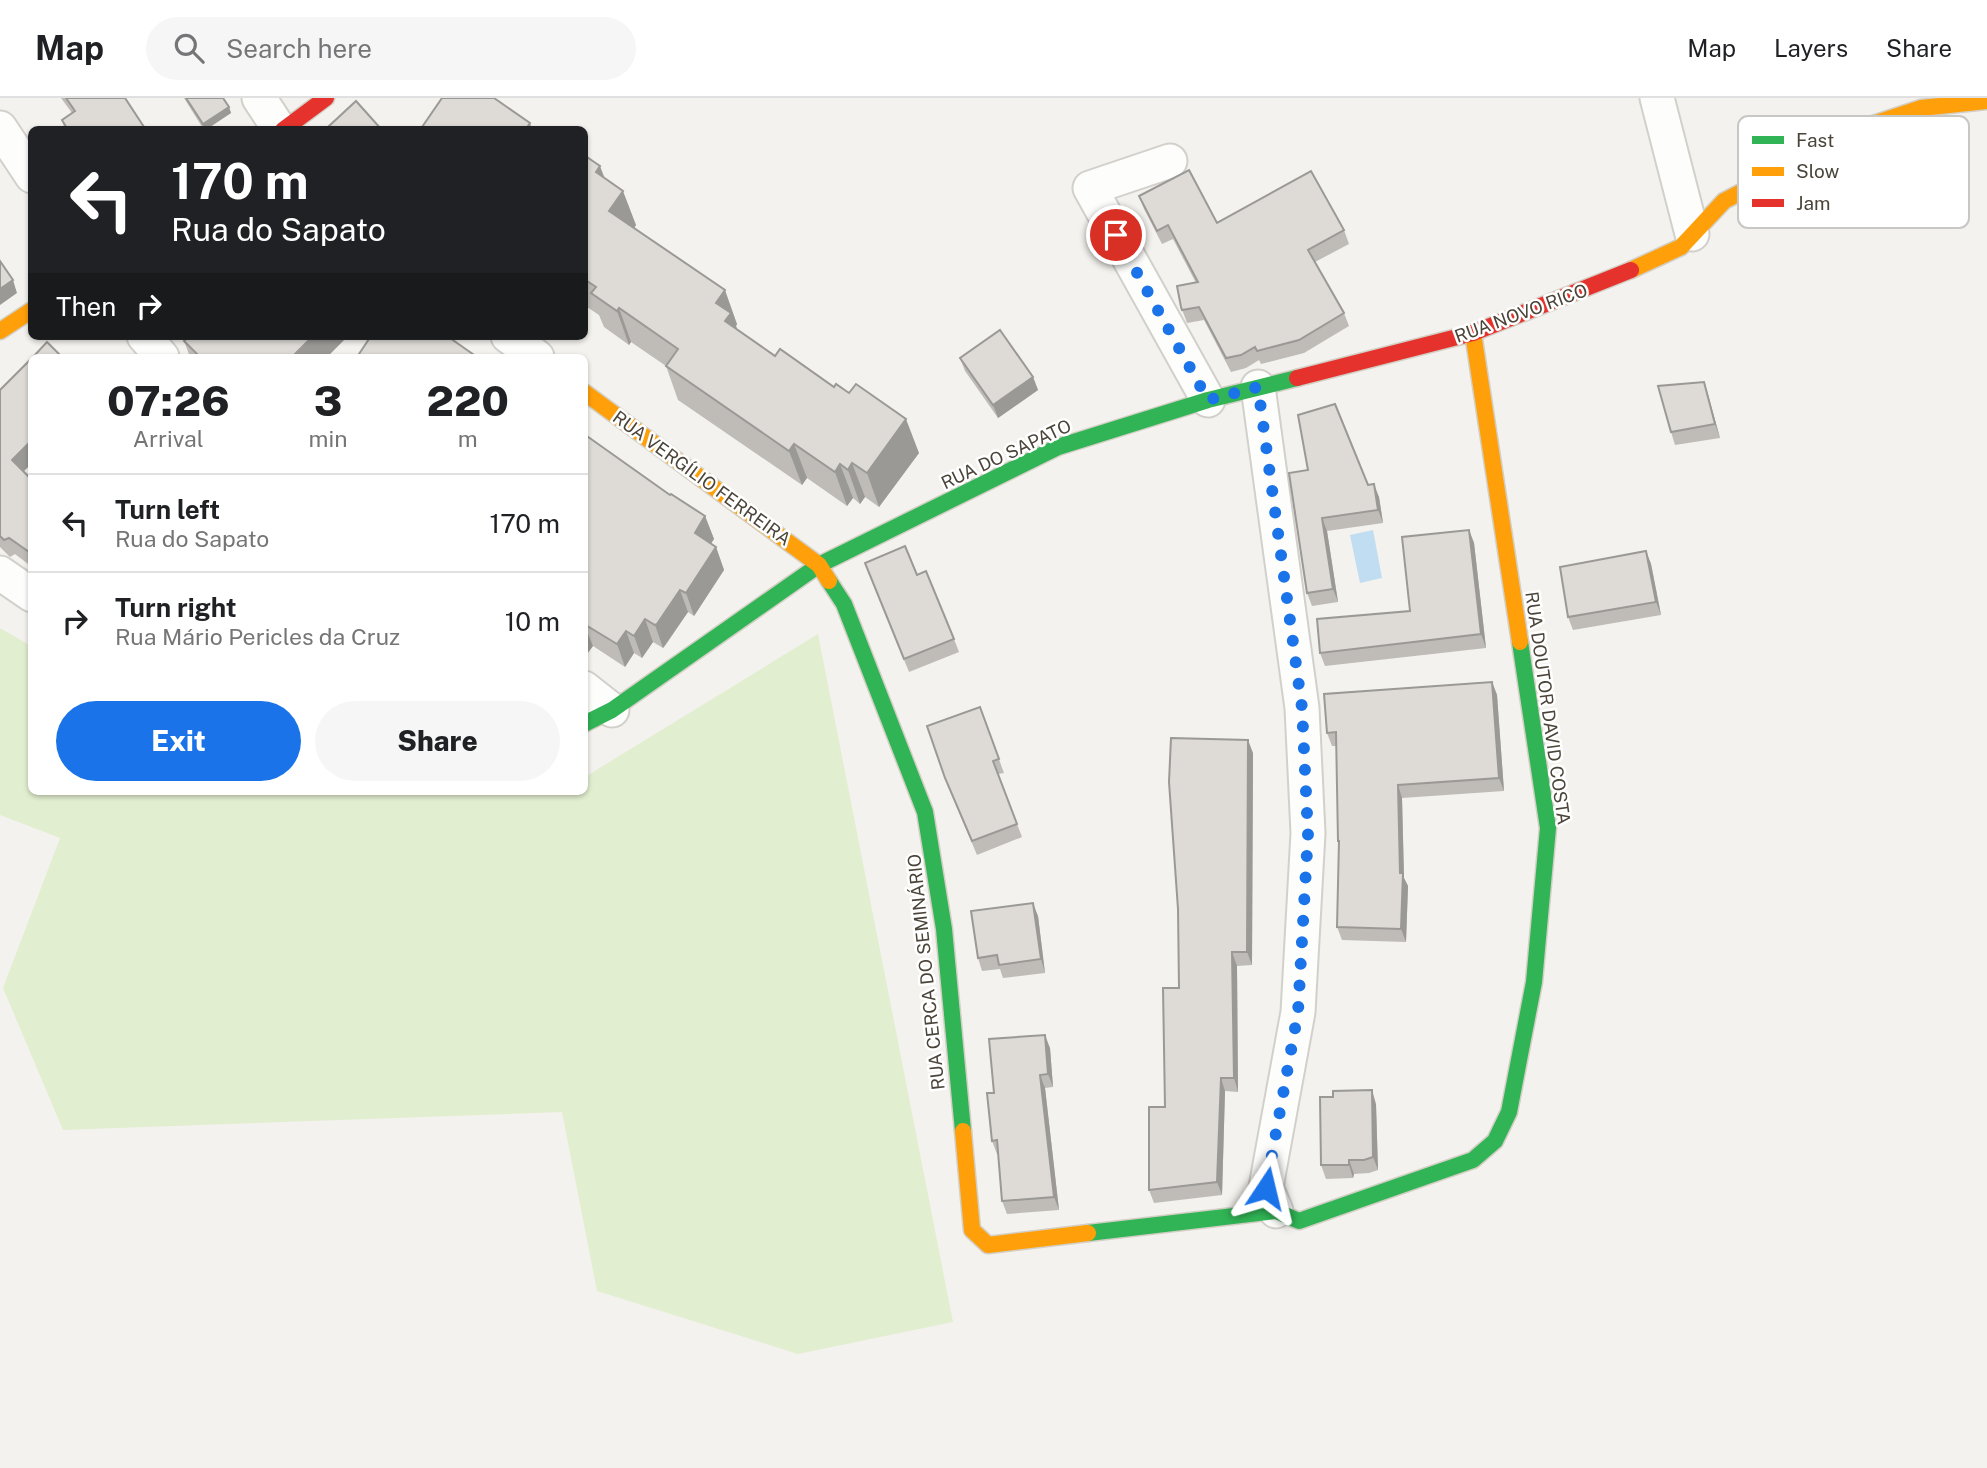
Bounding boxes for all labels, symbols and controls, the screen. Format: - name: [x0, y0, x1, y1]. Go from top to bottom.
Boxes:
- search box: [146, 17, 636, 80]
- text: Map: [35, 29, 104, 67]
- icon: search: [170, 29, 208, 67]
- text: Search here: [226, 33, 372, 64]
- text: Map: [1687, 34, 1736, 62]
- text: Layers: [1774, 34, 1848, 62]
- text: Share: [1886, 34, 1952, 62]
- legend: [1738, 116, 1969, 228]
- text: Fast: [1796, 129, 1834, 151]
- text: 170 m: [171, 152, 309, 210]
- icon: left: [56, 154, 147, 245]
- text: Slow: [1796, 160, 1840, 182]
- text: Jam: [1796, 192, 1830, 214]
- pin: [1086, 205, 1146, 265]
- text: Rua do Sapato: [171, 211, 386, 248]
- icon: arrive: [1097, 216, 1135, 254]
- street label: RUA NOVO RICO: [1452, 279, 1590, 347]
- icon: right: [130, 287, 168, 325]
- text: Then: [56, 291, 116, 322]
- text: 07:26: [107, 376, 230, 425]
- text: 3: [314, 376, 342, 425]
- text: 220: [427, 376, 509, 425]
- street label: RUA VERGÍLIO FERREIRA: [609, 405, 796, 550]
- street label: RUA DO SAPATO: [938, 415, 1074, 493]
- text: Arrival: [133, 425, 204, 452]
- text: min: [309, 425, 348, 452]
- text: m: [458, 425, 478, 452]
- text: Turn left: [115, 494, 220, 525]
- icon: left: [56, 504, 94, 542]
- text: 170 m: [490, 508, 560, 539]
- text: Rua do Sapato: [115, 525, 269, 552]
- street label: RUA DOUTOR DAVID COSTA: [1521, 590, 1575, 826]
- text: Turn right: [115, 592, 237, 623]
- icon: right: [56, 602, 94, 640]
- text: 10 m: [505, 606, 560, 637]
- text: Rua Mário Pericles da Cruz: [115, 623, 400, 650]
- button: Exit: [56, 701, 301, 781]
- button: Share: [315, 701, 560, 781]
- street label: RUA CERCA DO SEMINÁRIO: [902, 853, 949, 1091]
- position arrow: [1229, 1151, 1303, 1225]

